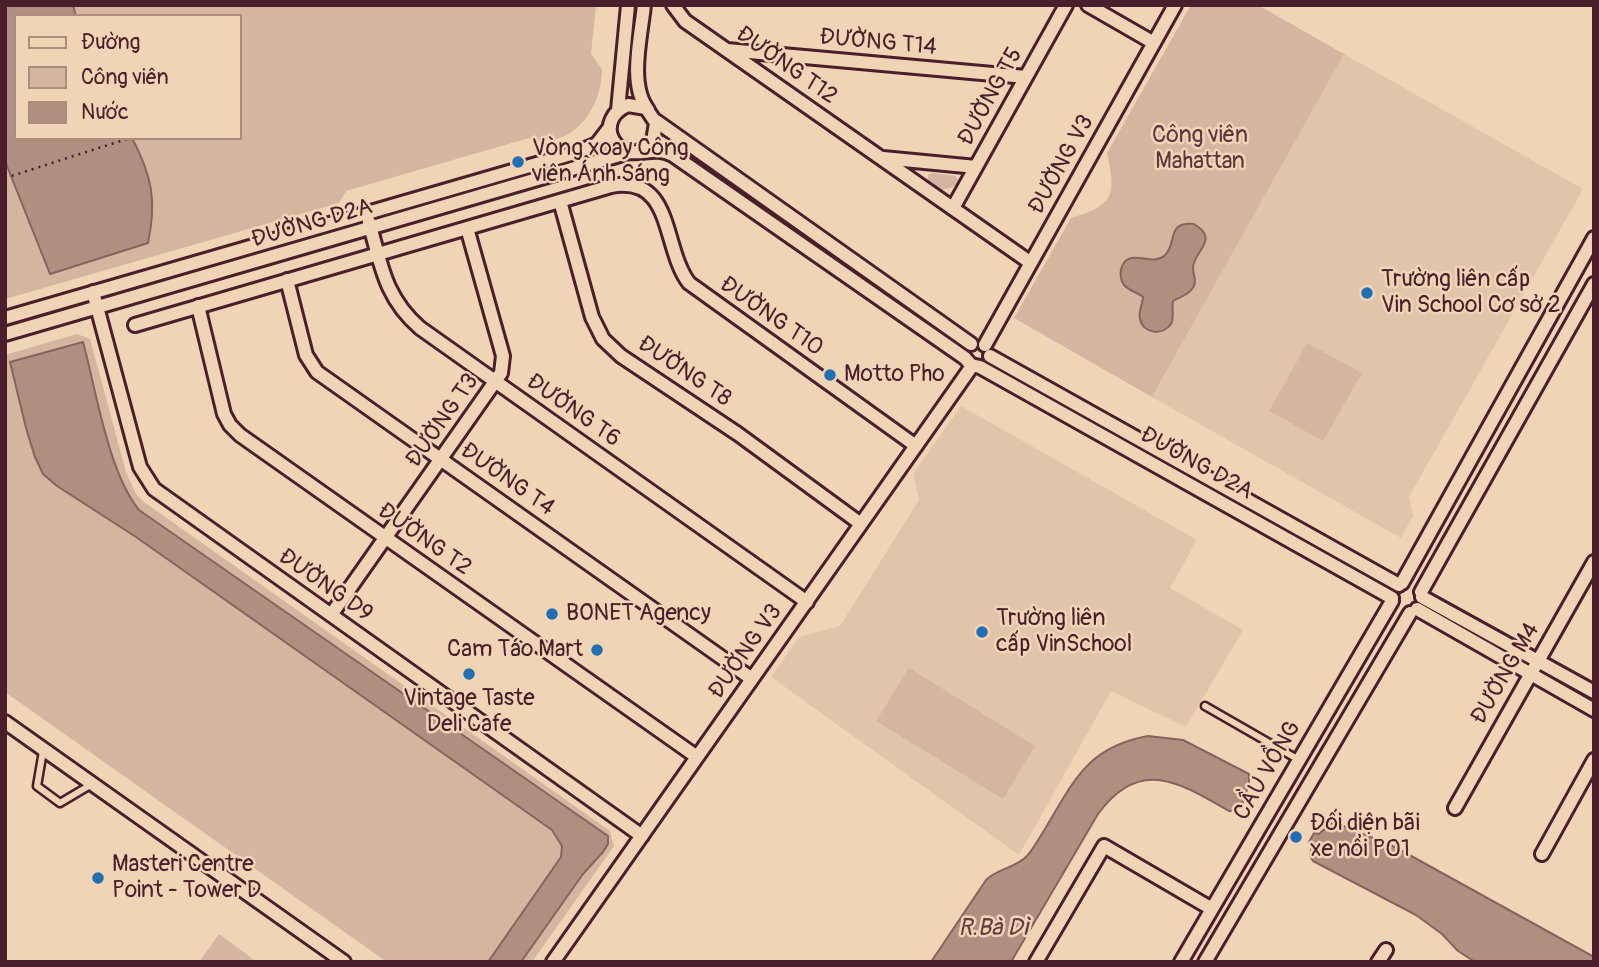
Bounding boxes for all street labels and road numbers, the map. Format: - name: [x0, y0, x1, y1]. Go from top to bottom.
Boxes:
- street label: ĐƯỜNG T12: [730, 21, 842, 111]
- street label: ĐƯỜNG T14: [818, 24, 938, 62]
- street label: ĐƯỜNG T5: [953, 43, 1029, 151]
- street label: ĐƯỜNG V3: [1023, 111, 1101, 219]
- street label: ĐƯỜNG D2A: [248, 194, 376, 254]
- street label: ĐƯỜNG T10: [714, 271, 828, 363]
- street label: ĐƯỜNG T8: [632, 331, 736, 413]
- street label: ĐƯỜNG T3: [401, 369, 485, 473]
- street label: ĐƯỜNG T6: [521, 369, 625, 453]
- street label: ĐƯỜNG D2A: [1135, 422, 1257, 506]
- street label: ĐƯỜNG T4: [455, 438, 559, 522]
- street label: ĐƯỜNG T2: [372, 498, 476, 582]
- street label: ĐƯỜNG D9: [273, 543, 377, 629]
- street label: ĐƯỜNG V3: [703, 599, 789, 705]
- street label: ĐƯỜNG M4: [1466, 618, 1546, 730]
- street label: CẦU VỒNG: [1229, 716, 1307, 826]

